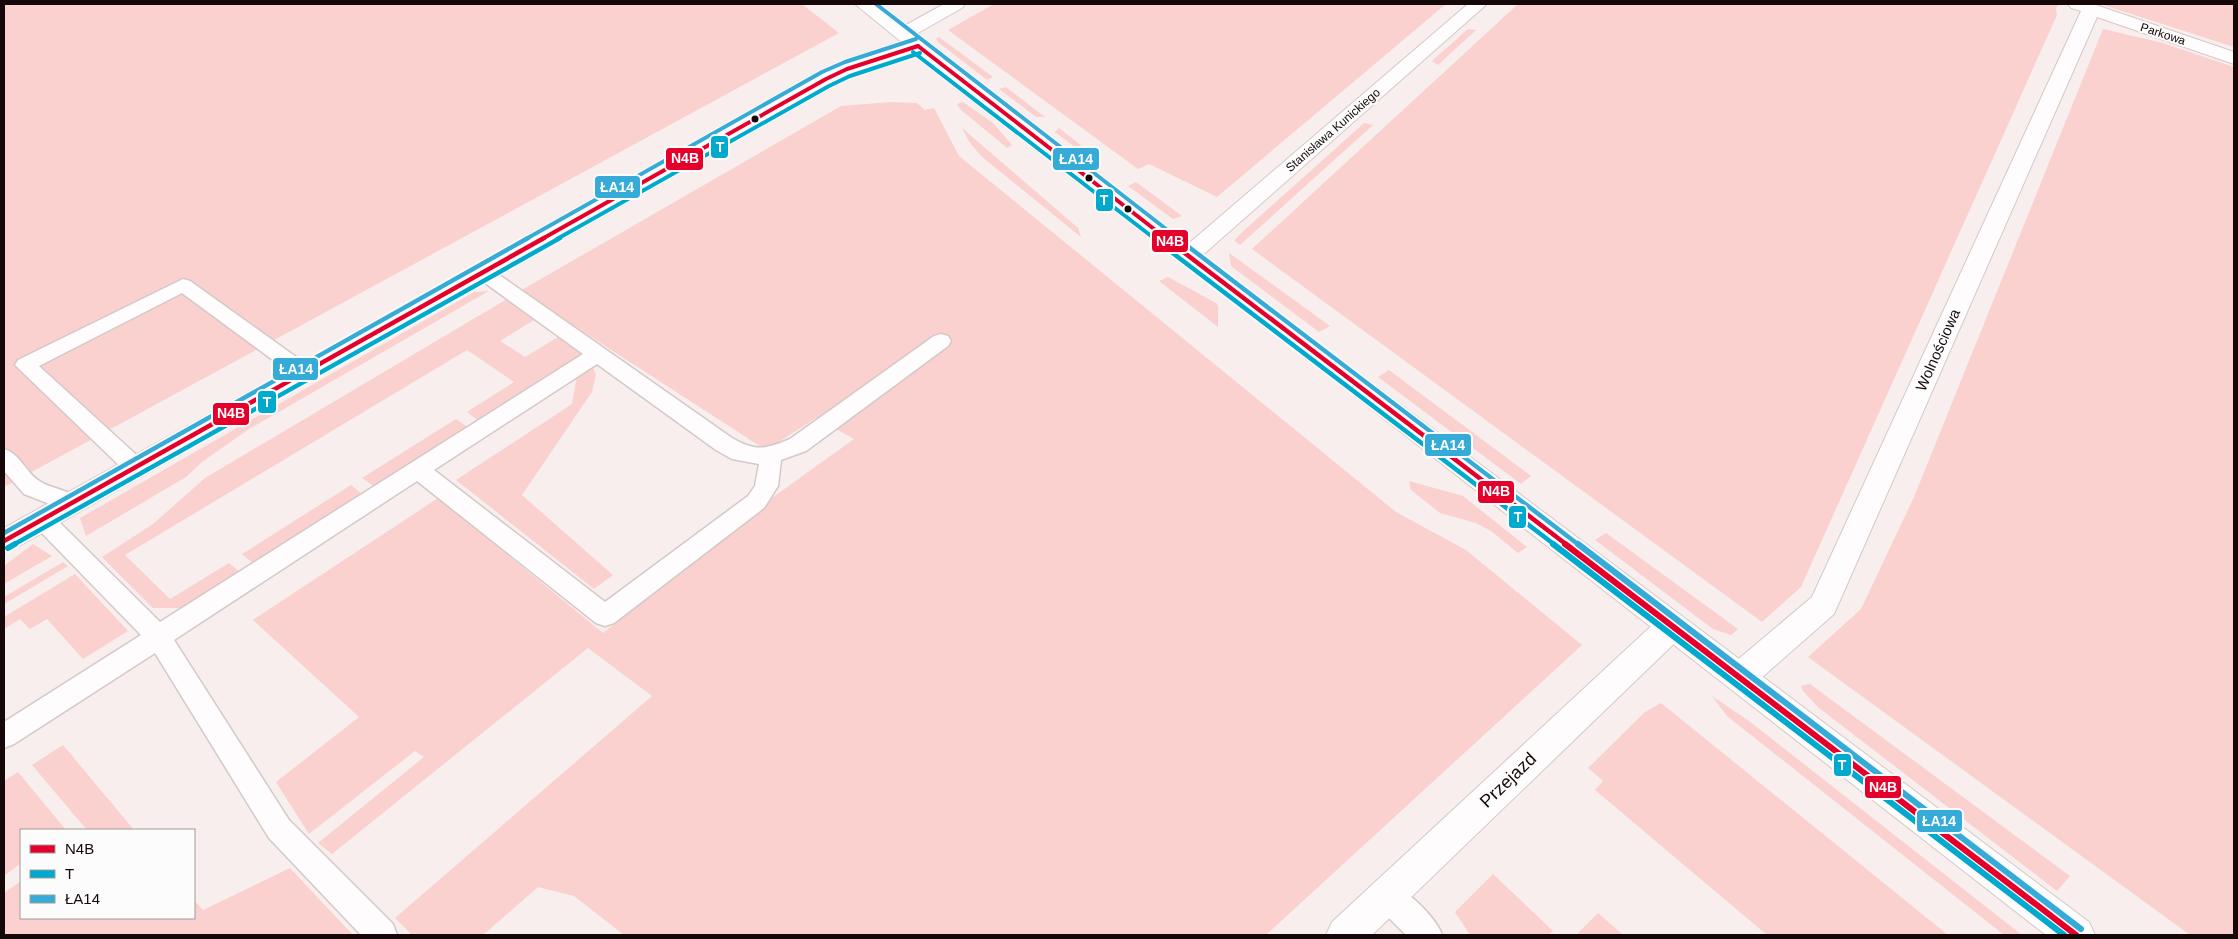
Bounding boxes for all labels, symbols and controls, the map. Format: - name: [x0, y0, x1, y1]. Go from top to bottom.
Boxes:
- street label: Parkowa: [2139, 20, 2188, 48]
- street label: Stanisława Kunickiego: [1283, 85, 1383, 175]
- unlabelled marker: [750, 114, 760, 124]
- line badge: T: [710, 135, 729, 159]
- text: T: [716, 139, 725, 155]
- line badge: N4B: [665, 147, 704, 171]
- line badge: ŁA14: [1052, 147, 1100, 171]
- text: N4B: [671, 150, 699, 166]
- text: ŁA14: [1059, 151, 1093, 167]
- unlabelled marker: [1084, 173, 1094, 183]
- line badge: ŁA14: [594, 175, 641, 199]
- text: ŁA14: [600, 179, 634, 195]
- line badge: T: [1095, 188, 1114, 212]
- text: T: [1100, 192, 1109, 208]
- unlabelled marker: [1123, 204, 1133, 214]
- line badge: N4B: [1151, 229, 1189, 253]
- text: N4B: [1156, 233, 1184, 249]
- street label: Wolnościowa: [1912, 306, 1963, 393]
- line badge: ŁA14: [272, 357, 319, 381]
- text: ŁA14: [279, 361, 313, 377]
- line badge: T: [257, 390, 277, 414]
- text: T: [263, 394, 272, 410]
- line badge: N4B: [212, 402, 250, 426]
- text: N4B: [217, 405, 245, 421]
- line badge: ŁA14: [1424, 433, 1472, 457]
- text: ŁA14: [1431, 437, 1465, 453]
- line badge: N4B: [1477, 480, 1515, 504]
- text: N4B: [1482, 483, 1510, 499]
- line badge: T: [1508, 505, 1527, 529]
- text: T: [1514, 509, 1523, 525]
- street label: Przejazd: [1476, 748, 1540, 812]
- line badge: T: [1833, 753, 1852, 777]
- text: T: [1838, 757, 1847, 773]
- line badge: N4B: [1864, 775, 1902, 799]
- text: N4B: [1869, 779, 1897, 795]
- line badge: ŁA14: [1916, 809, 1963, 833]
- text: ŁA14: [1922, 813, 1956, 829]
- legend: [20, 829, 195, 919]
- text: N4B: [65, 840, 94, 857]
- text: T: [65, 865, 74, 882]
- text: ŁA14: [65, 890, 100, 907]

